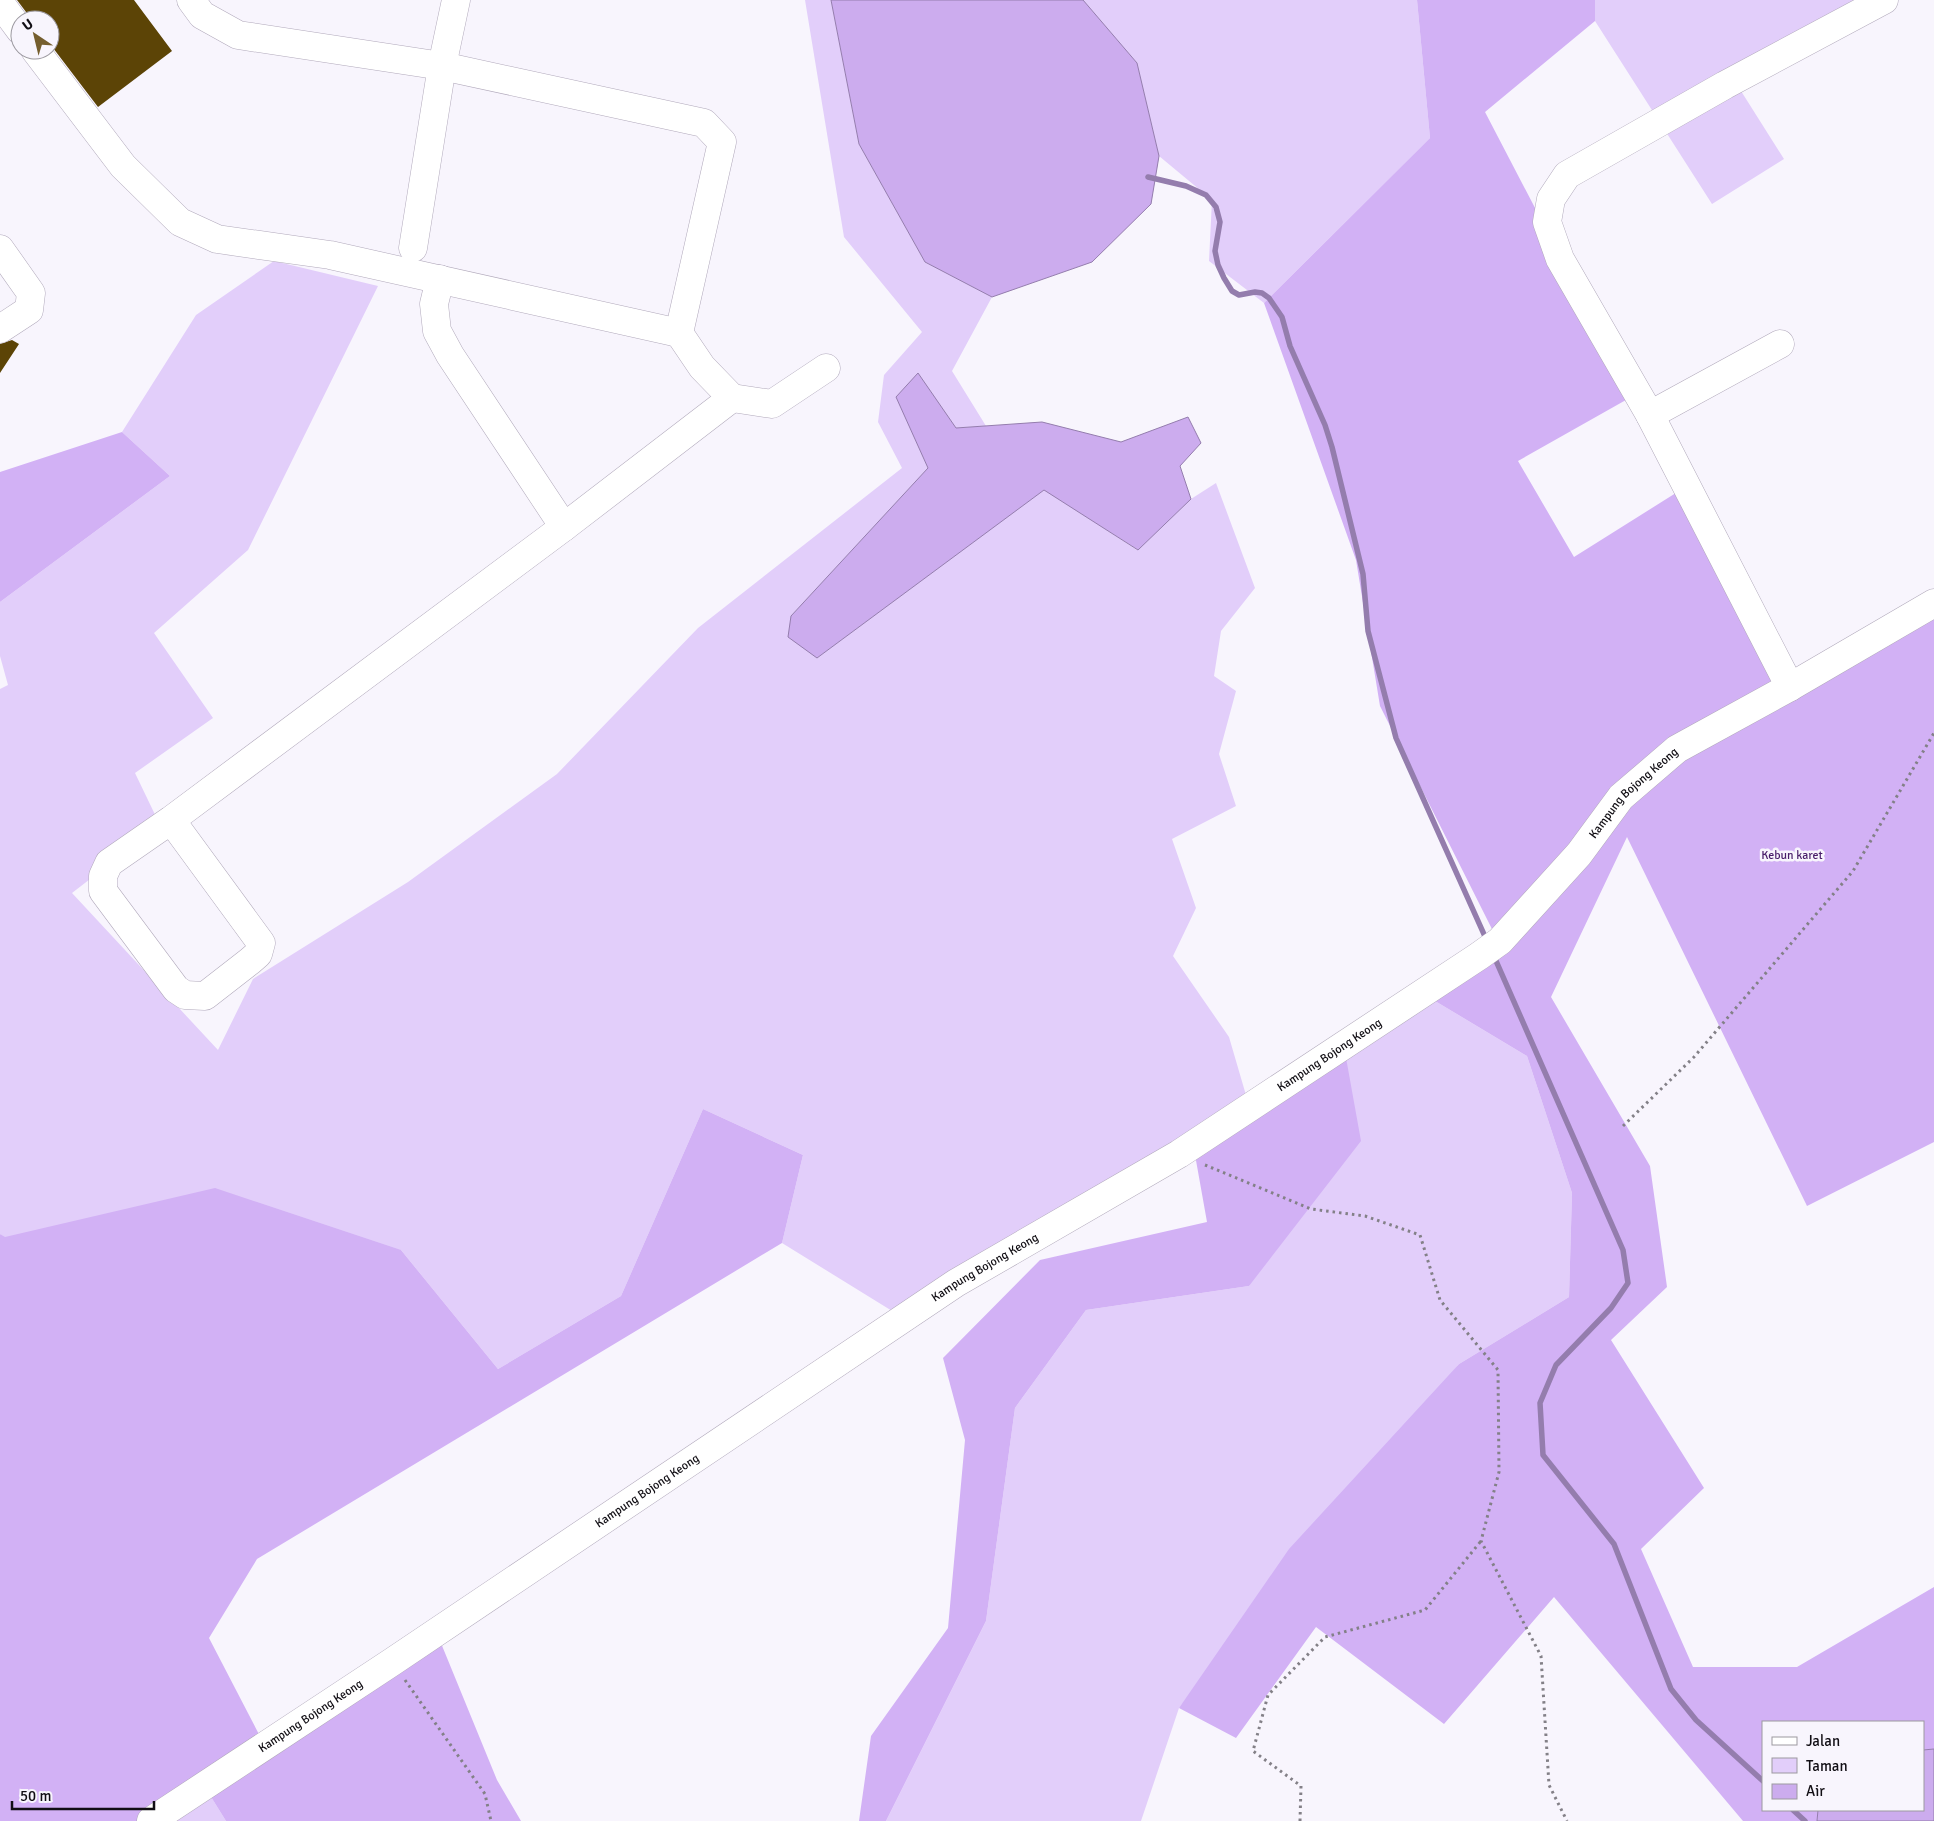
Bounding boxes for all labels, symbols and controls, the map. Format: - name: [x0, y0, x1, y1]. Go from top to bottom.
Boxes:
- north arrow: [10, 10, 60, 60]
- text: U: [19, 15, 37, 34]
- street label: Kampung Bojong Keong: [1586, 744, 1681, 842]
- park label: Kebun karet: [1761, 848, 1823, 863]
- street label: Kampung Bojong Keong: [1275, 1015, 1385, 1095]
- street label: Kampung Bojong Keong: [929, 1230, 1041, 1305]
- street label: Kampung Bojong Keong: [592, 1451, 702, 1531]
- street label: Kampung Bojong Keong: [256, 1676, 366, 1756]
- legend: [1762, 1721, 1924, 1811]
- text: Jalan: [1806, 1732, 1840, 1750]
- text: Taman: [1806, 1757, 1848, 1775]
- scale bar: [12, 1778, 155, 1810]
- text: Air: [1806, 1782, 1825, 1800]
- text: 50 m: [20, 1787, 51, 1805]

